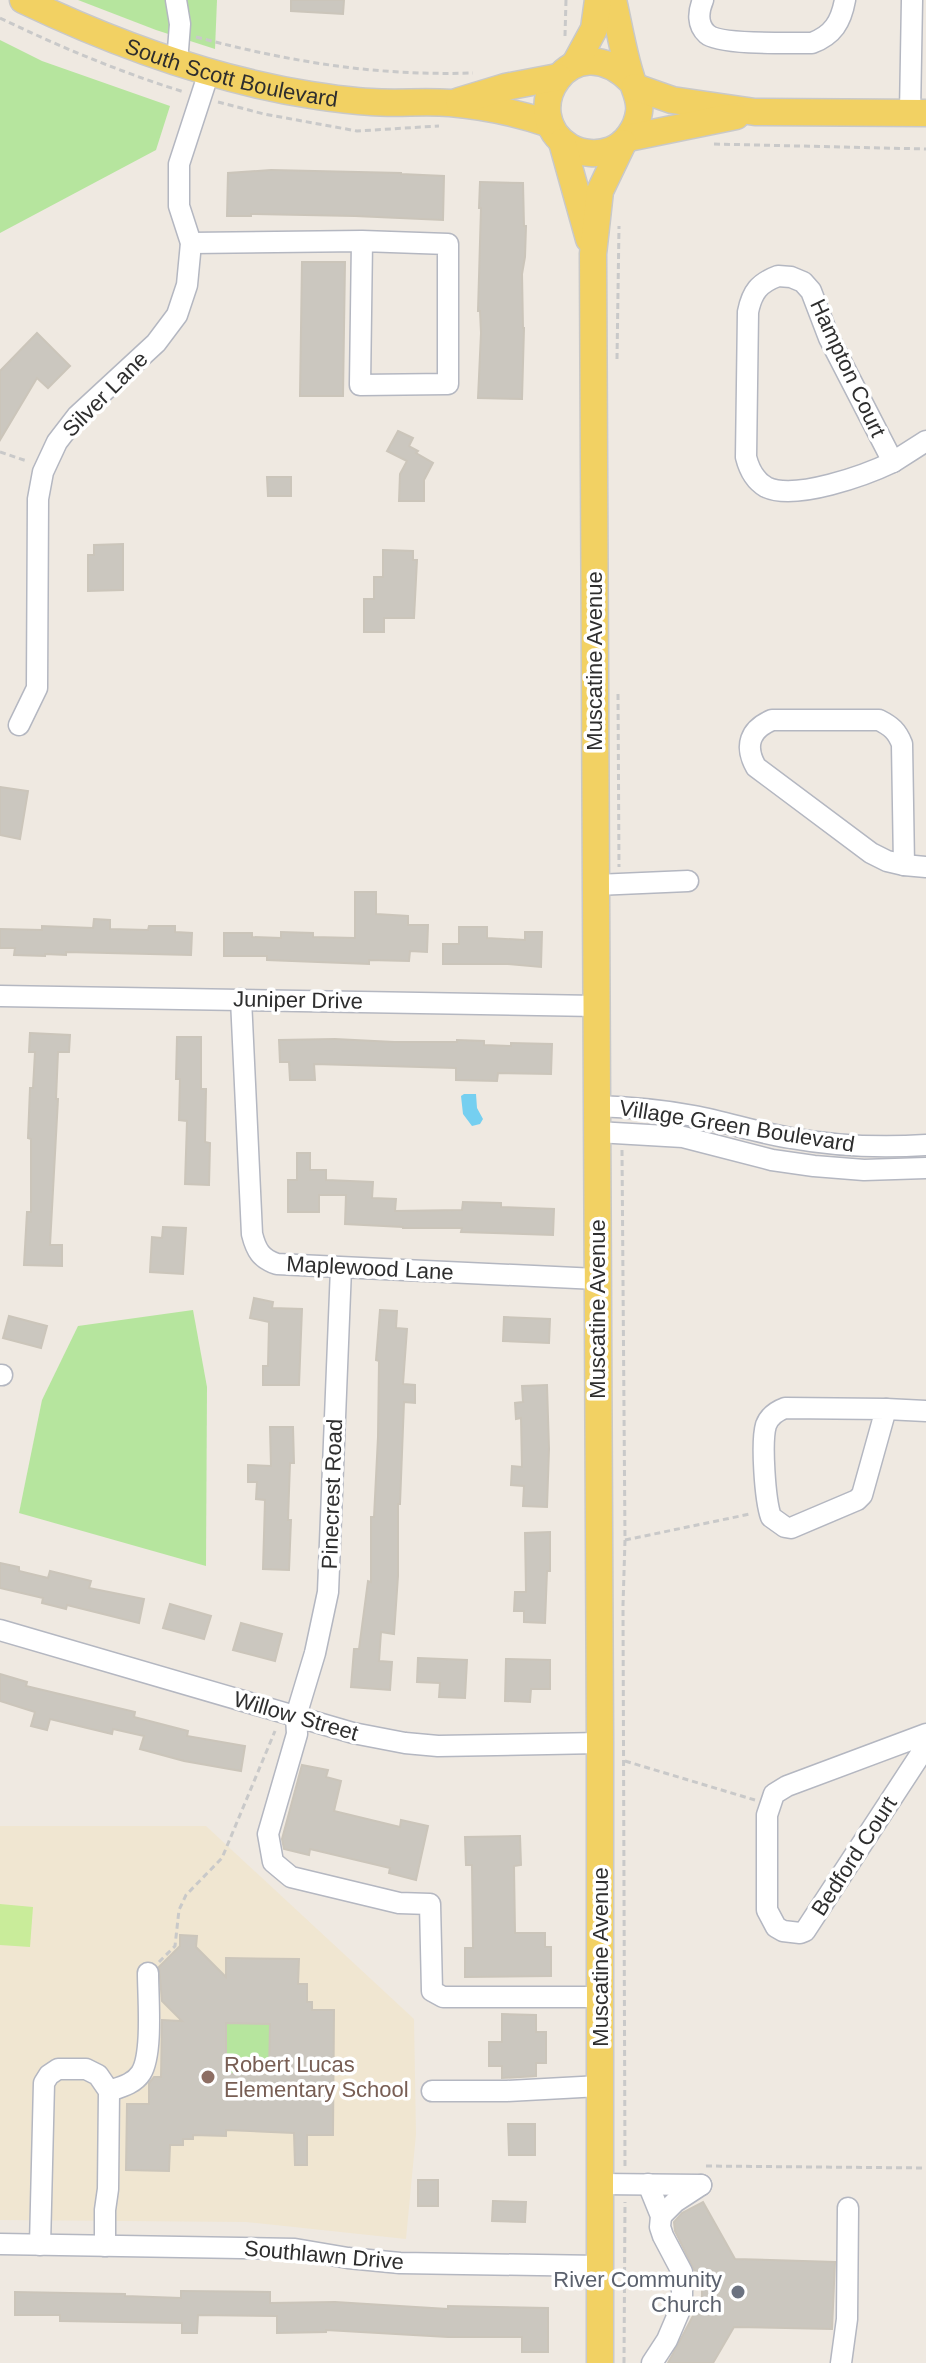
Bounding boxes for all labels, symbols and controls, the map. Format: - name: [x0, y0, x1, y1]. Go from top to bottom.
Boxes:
- street label: South Scott Boulevard: [122, 33, 340, 111]
- street label: Hampton Court: [805, 295, 891, 441]
- street label: Silver Lane: [57, 346, 153, 442]
- street label: Muscatine Avenue: [582, 571, 607, 751]
- street label: Juniper Drive: [233, 986, 363, 1014]
- street label: Village Green Boulevard: [617, 1095, 857, 1157]
- street label: Muscatine Avenue: [585, 1219, 610, 1399]
- street label: Maplewood Lane: [286, 1251, 454, 1285]
- street label: Pinecrest Road: [317, 1418, 347, 1570]
- street label: Willow Street: [231, 1686, 361, 1746]
- street label: Bedford Court: [806, 1792, 902, 1920]
- street label: Muscatine Avenue: [588, 1867, 613, 2047]
- place label: Robert Lucas Elementary School: [224, 2052, 409, 2102]
- marker: Robert Lucas Elementary School: [199, 2068, 217, 2086]
- street label: Southlawn Drive: [243, 2236, 405, 2274]
- place label: River Community Church: [553, 2267, 722, 2317]
- marker: River Community Church: [729, 2283, 747, 2301]

